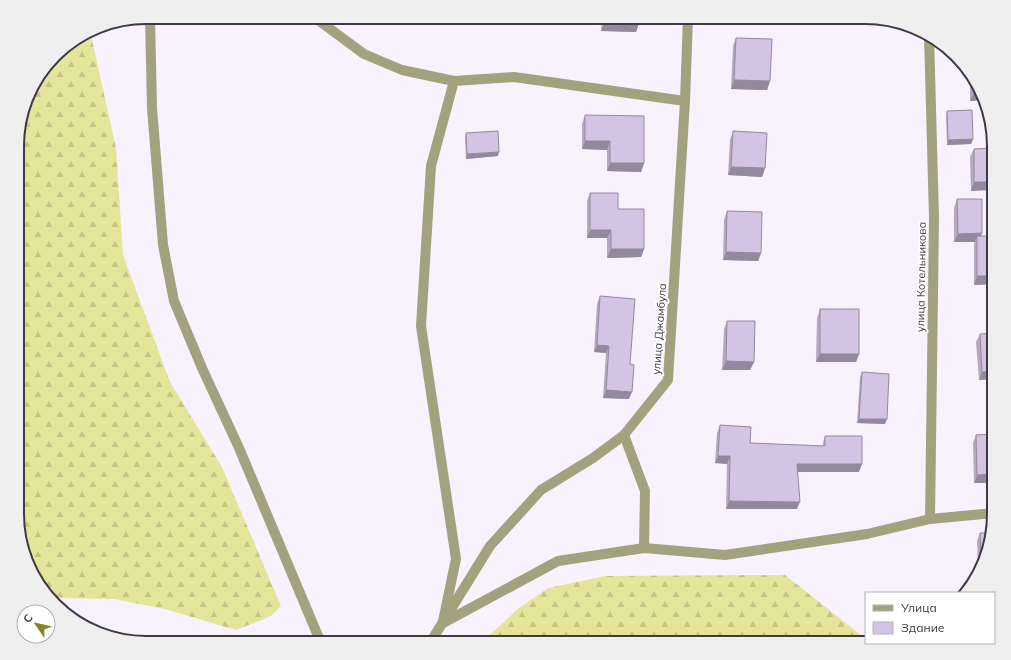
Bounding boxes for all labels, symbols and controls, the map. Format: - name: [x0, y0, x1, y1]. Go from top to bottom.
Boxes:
- street label: улица Котельникова: [913, 222, 929, 332]
- street label: улица Джамбула: [649, 283, 669, 375]
- legend: [865, 592, 995, 644]
- text: Улица: [900, 600, 937, 615]
- north arrow: [16, 604, 56, 644]
- text: С: [20, 611, 36, 625]
- text: Здание: [901, 620, 945, 635]

